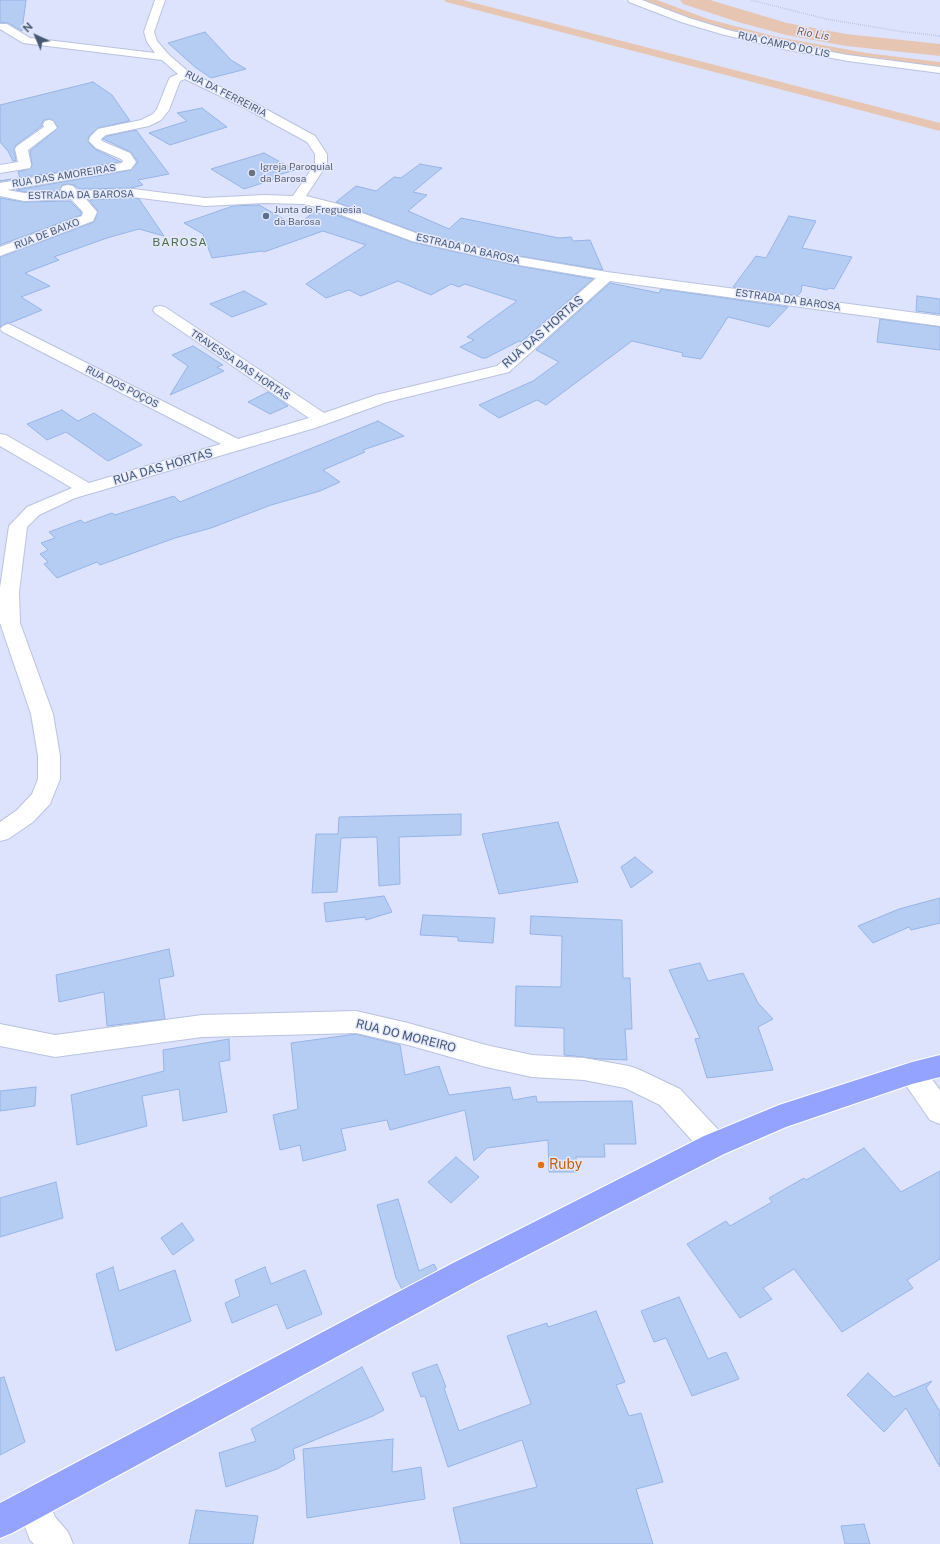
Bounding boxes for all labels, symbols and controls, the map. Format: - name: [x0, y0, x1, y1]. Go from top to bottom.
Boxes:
- north arrow: [16, 16, 56, 56]
- text: N: [20, 20, 35, 35]
- water label: Rio Lis: [796, 25, 830, 43]
- street label: RUA CAMPO DO LIS: [737, 29, 831, 61]
- street label: RUA DA FERREIRIA: [183, 68, 269, 120]
- place label: Igreja Paroquial da Barosa: [260, 161, 333, 184]
- street label: RUA DAS AMOREIRAS: [11, 162, 117, 190]
- marker: Igreja Paroquial da Barosa: [247, 168, 257, 178]
- street label: ESTRADA DA BAROSA: [28, 188, 134, 202]
- place label: Junta de Freguesia da Barosa: [274, 204, 361, 228]
- marker: Junta de Freguesia da Barosa: [261, 211, 271, 221]
- street label: RUA DE BAIXO: [13, 216, 81, 252]
- street label: ESTRADA DA BAROSA: [415, 231, 521, 267]
- district label: BAROSA: [152, 235, 208, 249]
- street label: ESTRADA DA BAROSA: [735, 287, 841, 313]
- street label: RUA DAS HORTAS: [499, 293, 587, 371]
- street label: TRAVESSA DAS HORTAS: [188, 327, 292, 403]
- street label: RUA DOS POÇOS: [83, 363, 161, 411]
- street label: RUA DAS HORTAS: [111, 446, 215, 488]
- street label: RUA DO MOREIRO: [354, 1017, 458, 1055]
- place label: Ruby: [549, 1157, 582, 1173]
- marker: Ruby: [536, 1160, 546, 1170]

